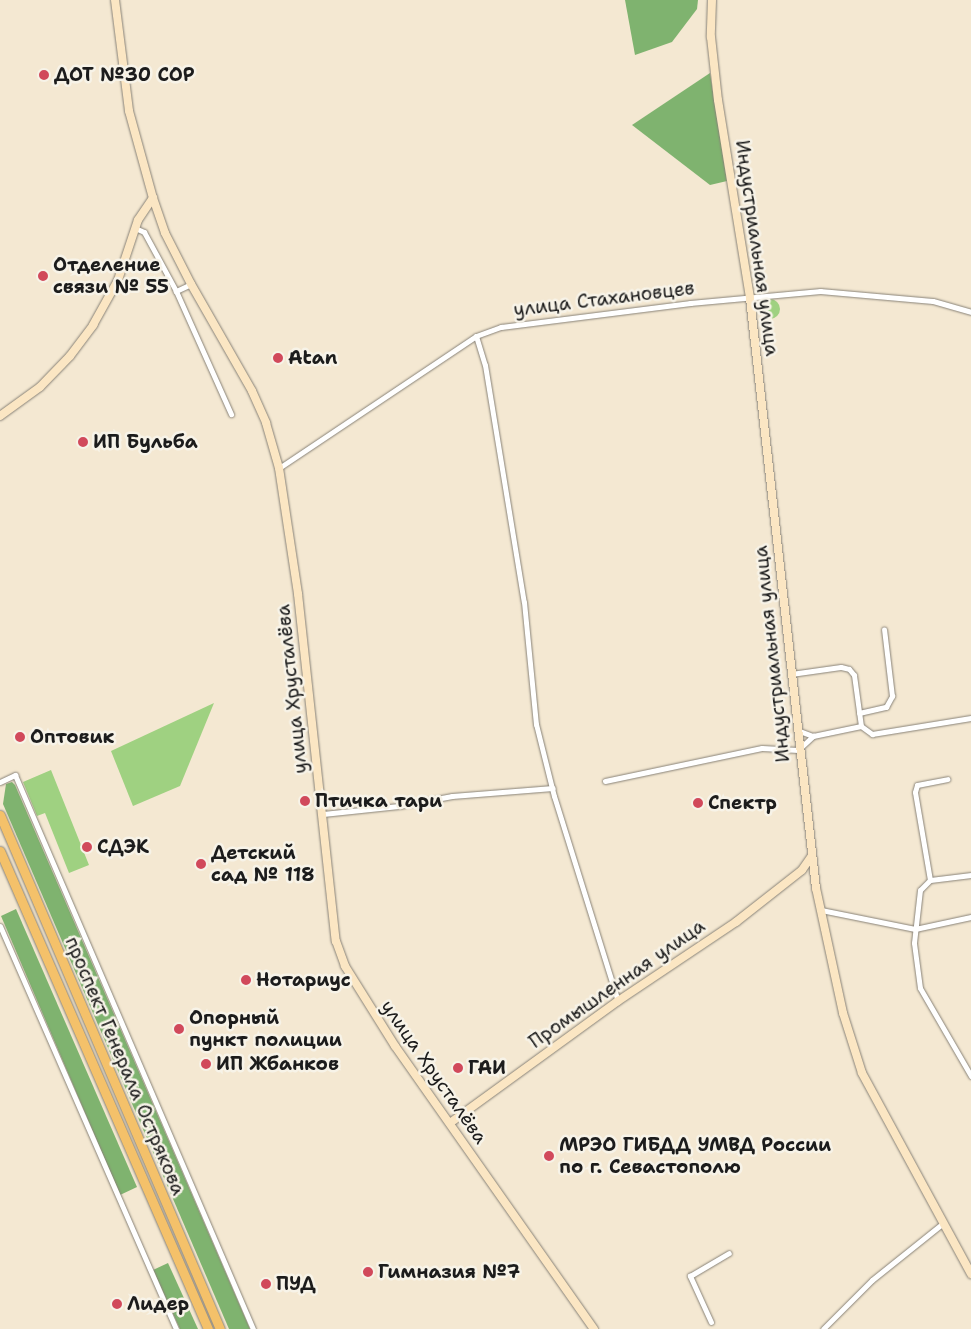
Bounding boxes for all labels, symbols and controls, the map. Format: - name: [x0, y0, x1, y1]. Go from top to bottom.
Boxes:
- place label: ДОТ №30 СОР: [54, 64, 195, 86]
- marker: ДОТ №30 СОР: [38, 69, 50, 81]
- street label: Индустриальная улица: [731, 139, 783, 357]
- place label: Отделение связи № 55: [53, 254, 169, 298]
- marker: Отделение связи № 55: [37, 270, 49, 282]
- street label: улица Стахановцев: [512, 277, 696, 321]
- place label: Atan: [288, 347, 337, 369]
- marker: Atan: [272, 352, 284, 364]
- place label: ИП Бульба: [93, 431, 198, 453]
- marker: ИП Бульба: [77, 436, 89, 448]
- street label: Индустриальная улица: [749, 544, 795, 764]
- street label: улица Хрусталёва: [272, 603, 312, 775]
- place label: Оптовик: [30, 726, 115, 748]
- marker: Оптовик: [14, 731, 26, 743]
- place label: Птичка тари: [315, 790, 442, 812]
- place label: Спектр: [708, 792, 777, 814]
- marker: Птичка тари: [299, 795, 311, 807]
- marker: Спектр: [692, 797, 704, 809]
- place label: СДЭК: [97, 836, 149, 858]
- marker: СДЭК: [81, 841, 93, 853]
- place label: Детский сад № 118: [211, 842, 315, 886]
- marker: Детский сад № 118: [195, 858, 207, 870]
- street label: Промышленная улица: [525, 915, 709, 1053]
- street label: проспект Генерала Острякова: [60, 933, 190, 1199]
- place label: Нотариус: [256, 969, 351, 991]
- marker: Нотариус: [240, 974, 252, 986]
- street label: улица Хрусталёва: [376, 996, 492, 1148]
- place label: Опорный пункт полиции: [189, 1007, 342, 1051]
- marker: Опорный пункт полиции: [173, 1023, 185, 1035]
- place label: ИП Жбанков: [216, 1053, 339, 1075]
- place label: ГАИ: [468, 1057, 506, 1079]
- marker: ИП Жбанков: [200, 1058, 212, 1070]
- marker: ГАИ: [452, 1062, 464, 1074]
- place label: МРЭО ГИБДД УМВД России по г. Севастополю: [559, 1134, 831, 1178]
- marker: МРЭО ГИБДД УМВД России по г. Севастополю: [543, 1150, 555, 1162]
- place label: Гимназия №7: [378, 1261, 520, 1283]
- marker: Гимназия №7: [362, 1266, 374, 1278]
- place label: ПУД: [276, 1273, 316, 1295]
- marker: ПУД: [260, 1278, 272, 1290]
- place label: Лидер: [127, 1293, 189, 1315]
- marker: Лидер: [111, 1298, 123, 1310]

